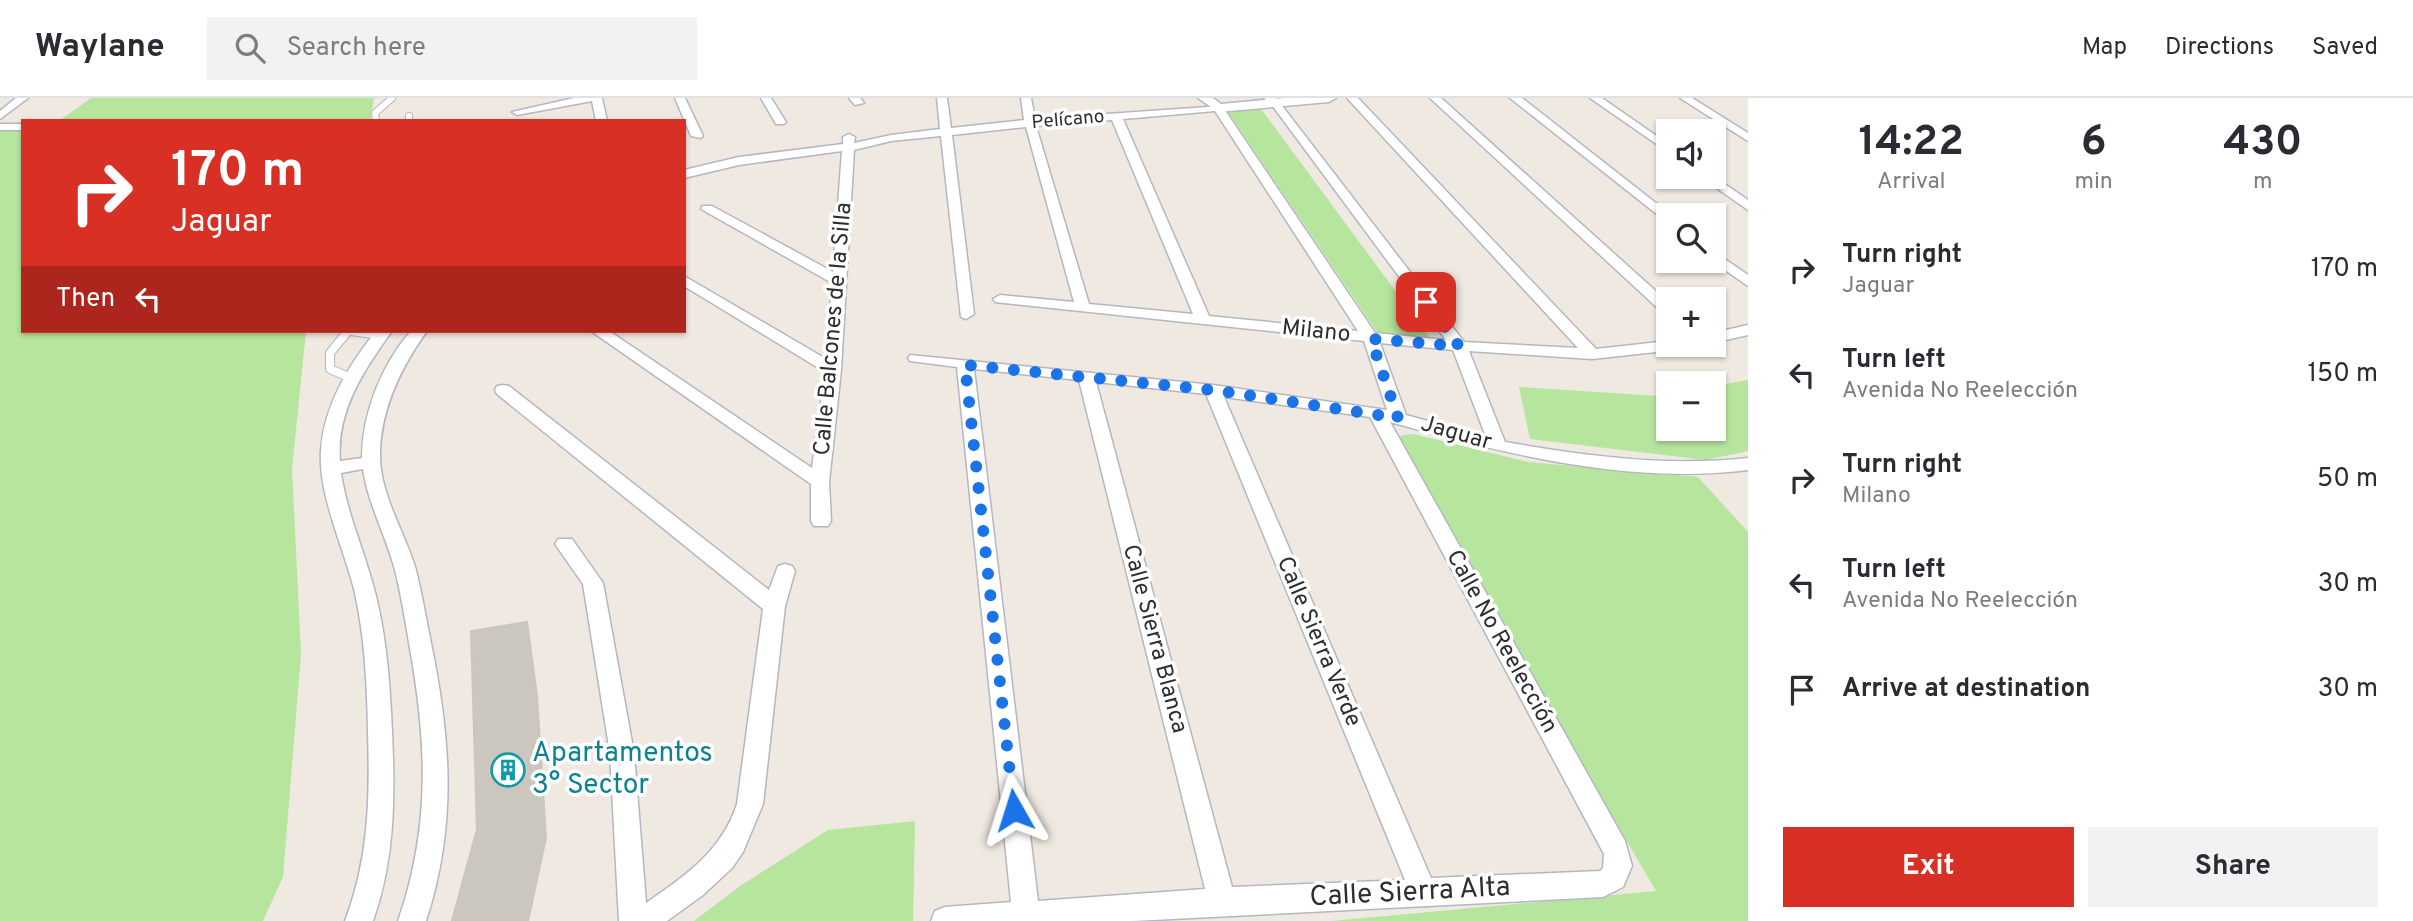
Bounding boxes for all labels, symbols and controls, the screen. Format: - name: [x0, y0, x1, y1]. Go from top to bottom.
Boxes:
- search box: [207, 17, 697, 80]
- text: Waylane: [35, 27, 165, 69]
- icon: search: [231, 29, 269, 67]
- text: Search here: [287, 32, 426, 65]
- text: Map: [2082, 33, 2127, 63]
- text: Directions: [2165, 33, 2274, 63]
- text: Saved: [2312, 33, 2378, 63]
- street label: Pelícano: [1030, 105, 1106, 135]
- text: 14:22: [1859, 117, 1964, 170]
- text: 6: [2081, 117, 2107, 170]
- text: 430: [2223, 117, 2302, 170]
- map controls: [1656, 119, 1726, 441]
- button: sound: [1656, 119, 1726, 189]
- text: 170 m: [171, 142, 304, 204]
- icon: right: [56, 147, 147, 238]
- text: Arrival: [1877, 168, 1946, 197]
- text: min: [2074, 168, 2113, 197]
- text: m: [2253, 168, 2273, 197]
- street label: Calle Balcones de la Silla: [808, 201, 860, 457]
- text: Jaguar: [171, 203, 272, 243]
- button: search: [1656, 203, 1726, 273]
- text: Turn right: [1842, 239, 1962, 272]
- icon: right: [1783, 251, 1821, 289]
- text: 170 m: [2311, 253, 2378, 286]
- pin: [1396, 272, 1456, 332]
- text: Jaguar: [1842, 272, 1914, 301]
- icon: left: [129, 280, 167, 318]
- text: Then: [56, 283, 115, 316]
- icon: arrive: [1407, 283, 1445, 321]
- button: +: [1656, 287, 1726, 357]
- street label: Milano: [1280, 314, 1352, 350]
- text: Turn left: [1842, 344, 1946, 377]
- icon: left: [1783, 356, 1821, 394]
- text: 150 m: [2307, 358, 2378, 391]
- button: −: [1656, 371, 1726, 441]
- text: Avenida No Reelección: [1842, 377, 2078, 406]
- street label: Jaguar: [1417, 410, 1495, 458]
- text: Turn right: [1842, 449, 1962, 482]
- icon: right: [1783, 461, 1821, 499]
- text: 50 m: [2317, 463, 2378, 496]
- text: Milano: [1842, 482, 1911, 511]
- street label: Calle Sierra Blanca: [1115, 542, 1193, 736]
- street label: Calle No Reelección: [1439, 545, 1563, 739]
- street label: Calle Sierra Verde: [1269, 553, 1367, 731]
- text: Turn left: [1842, 554, 1946, 587]
- icon: left: [1783, 566, 1821, 604]
- text: 30 m: [2318, 568, 2378, 601]
- text: Avenida No Reelección: [1842, 587, 2078, 616]
- icon: arrive: [1783, 671, 1821, 709]
- text: Arrive at destination: [1842, 673, 2090, 706]
- text: 30 m: [2318, 673, 2378, 706]
- place label: Apartamentos 3° Sector: [532, 736, 713, 804]
- building icon: Apartamentos 3° Sector: [489, 751, 527, 789]
- position arrow: [977, 773, 1051, 847]
- button: Exit: [1783, 827, 2074, 907]
- button: Share: [2088, 827, 2378, 907]
- street label: Calle Sierra Alta: [1309, 870, 1511, 916]

